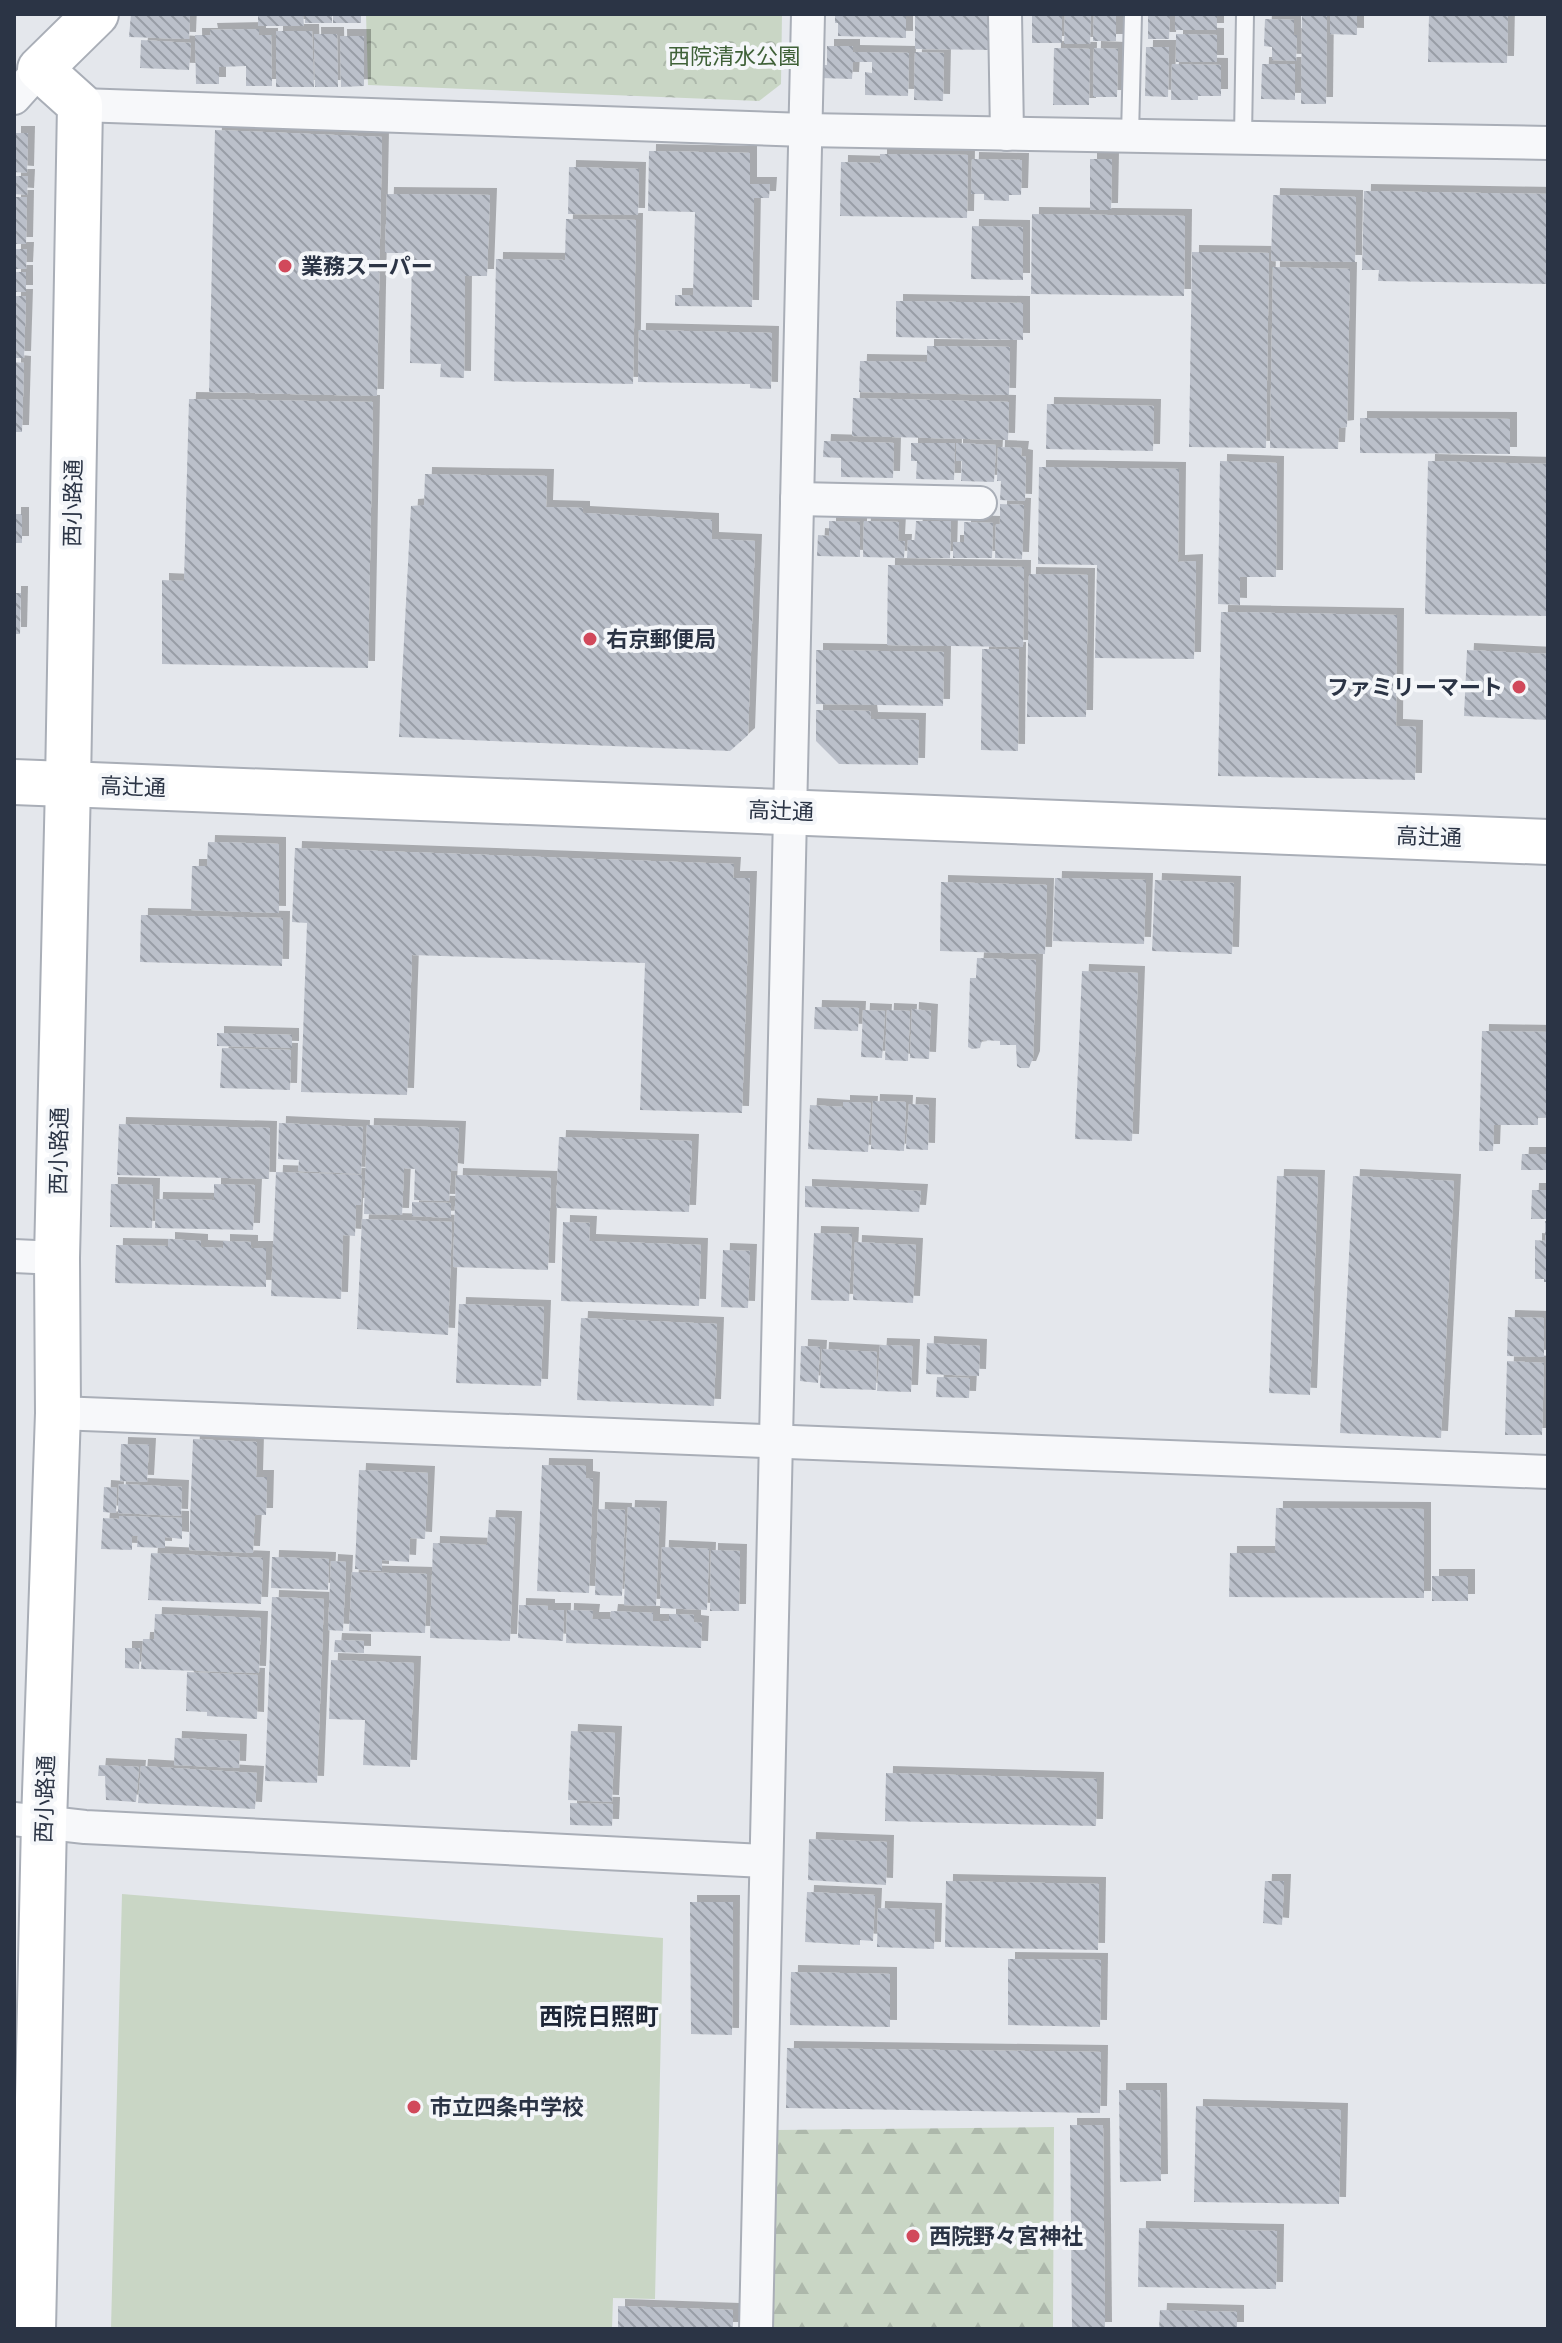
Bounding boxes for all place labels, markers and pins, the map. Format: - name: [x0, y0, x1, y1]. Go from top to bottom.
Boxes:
- place label: 業務スーパー: [301, 254, 433, 279]
- marker: 業務スーパー: [276, 257, 294, 275]
- place label: 右京郵便局: [606, 627, 716, 652]
- marker: 右京郵便局: [581, 630, 599, 648]
- place label: ファミリーマート: [1327, 675, 1503, 700]
- marker: ファミリーマート: [1510, 678, 1528, 696]
- place label: 市立四条中学校: [430, 2095, 584, 2120]
- marker: 市立四条中学校: [405, 2098, 423, 2116]
- place label: 西院野々宮神社: [929, 2224, 1083, 2249]
- marker: 西院野々宮神社: [904, 2227, 922, 2245]

